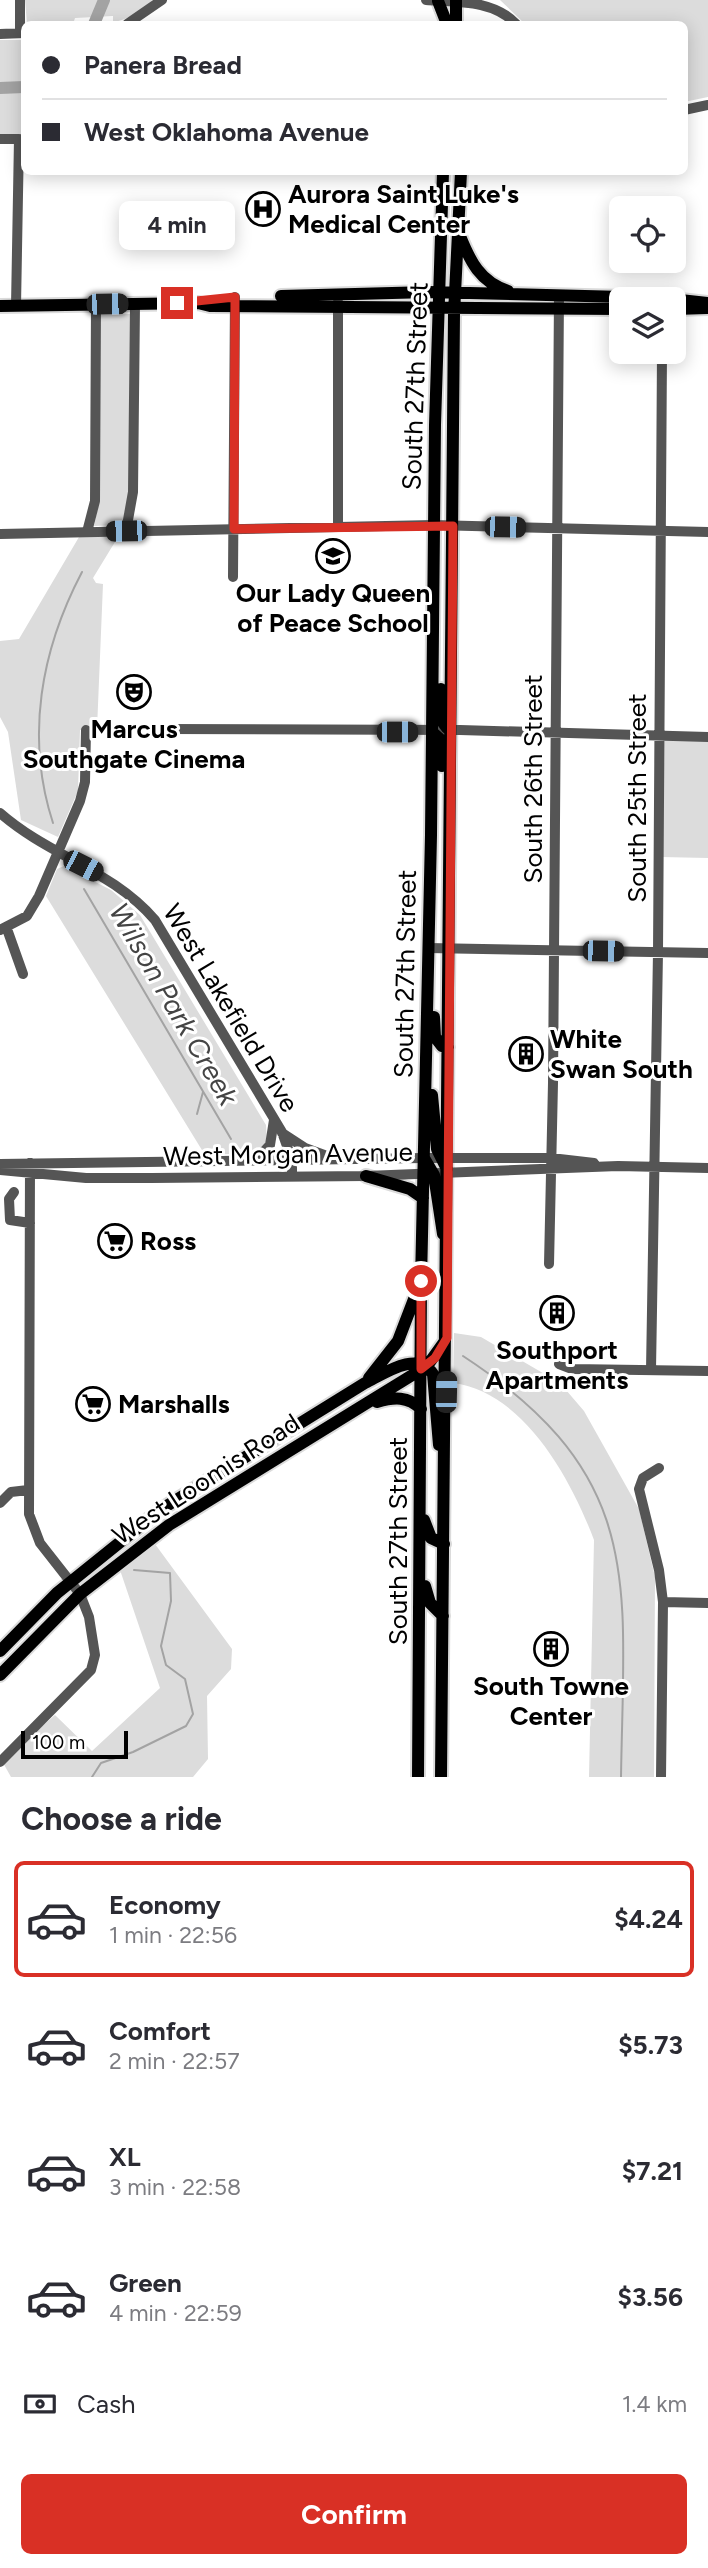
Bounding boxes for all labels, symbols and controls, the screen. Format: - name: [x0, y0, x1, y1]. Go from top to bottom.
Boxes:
- text: Panera Bread: [84, 49, 242, 81]
- text: West Oklahoma Avenue: [84, 116, 369, 148]
- place label: Aurora Saint Luke's Medical Center: [288, 178, 519, 240]
- hospital icon: Aurora Saint Luke's Medical Center: [244, 190, 282, 228]
- map controls: [609, 196, 686, 364]
- button: locate: [609, 196, 686, 273]
- callout: 4 min: [119, 202, 235, 250]
- text: 4 min: [147, 211, 207, 239]
- street label: South 27th Street: [395, 281, 435, 491]
- route end: [161, 287, 193, 319]
- button: layers: [609, 287, 686, 364]
- car: [86, 293, 129, 315]
- car: [484, 516, 527, 538]
- car: [105, 520, 148, 542]
- school or university icon: Our Lady Queen of Peace School: [314, 537, 352, 575]
- place label: Our Lady Queen of Peace School: [236, 577, 430, 639]
- theatre icon: Marcus Southgate Cinema: [115, 673, 153, 711]
- street label: South 26th Street: [517, 674, 549, 884]
- street label: South 25th Street: [621, 693, 653, 903]
- place label: Marcus Southgate Cinema: [23, 713, 245, 775]
- car: [377, 722, 419, 743]
- car: [60, 847, 107, 885]
- street label: South 27th Street: [387, 869, 423, 1078]
- water label: Wilson Park Creek: [102, 897, 246, 1112]
- street label: West Lakefield Drive: [156, 898, 306, 1118]
- car: [582, 940, 625, 962]
- place label: White Swan South: [550, 1023, 693, 1085]
- building icon: White Swan South: [507, 1035, 545, 1073]
- street label: West Morgan Avenue: [163, 1136, 413, 1172]
- supermarket icon: Ross: [96, 1222, 134, 1260]
- place label: Ross: [140, 1225, 196, 1257]
- route start: [405, 1265, 437, 1297]
- building icon: Southport Apartments: [538, 1294, 576, 1332]
- place label: Southport Apartments: [486, 1334, 628, 1396]
- car: [436, 1371, 457, 1413]
- supermarket icon: Marshalls: [74, 1385, 112, 1423]
- place label: Marshalls: [118, 1388, 230, 1420]
- street label: West Loomis Road: [106, 1407, 306, 1551]
- street label: South 27th Street: [382, 1437, 414, 1645]
- building icon: South Towne Center: [532, 1630, 570, 1668]
- place label: South Towne Center: [473, 1670, 629, 1732]
- scale bar: [21, 1728, 128, 1760]
- text: 100 m: [32, 1731, 85, 1754]
- text: Choose a ride: [21, 1800, 222, 1838]
- icon: car: [25, 1888, 88, 1951]
- text: Economy: [109, 1889, 221, 1921]
- text: $4.24: [614, 1903, 683, 1935]
- text: 1 min · 22:56: [109, 1921, 237, 1949]
- icon: car: [25, 2014, 88, 2077]
- text: Comfort: [109, 2015, 211, 2047]
- text: $5.73: [618, 2029, 683, 2061]
- text: 2 min · 22:57: [109, 2047, 240, 2075]
- icon: car: [25, 2140, 88, 2203]
- text: XL: [109, 2141, 141, 2173]
- text: $7.21: [622, 2155, 683, 2187]
- text: 3 min · 22:58: [109, 2173, 241, 2201]
- icon: car: [25, 2266, 88, 2329]
- text: Green: [109, 2267, 182, 2299]
- text: $3.56: [618, 2281, 683, 2313]
- text: 4 min · 22:59: [109, 2299, 242, 2327]
- icon: cash: [21, 2385, 59, 2423]
- text: Cash: [77, 2388, 136, 2420]
- text: 1.4 km: [622, 2390, 687, 2418]
- button: Confirm: [21, 2474, 687, 2554]

